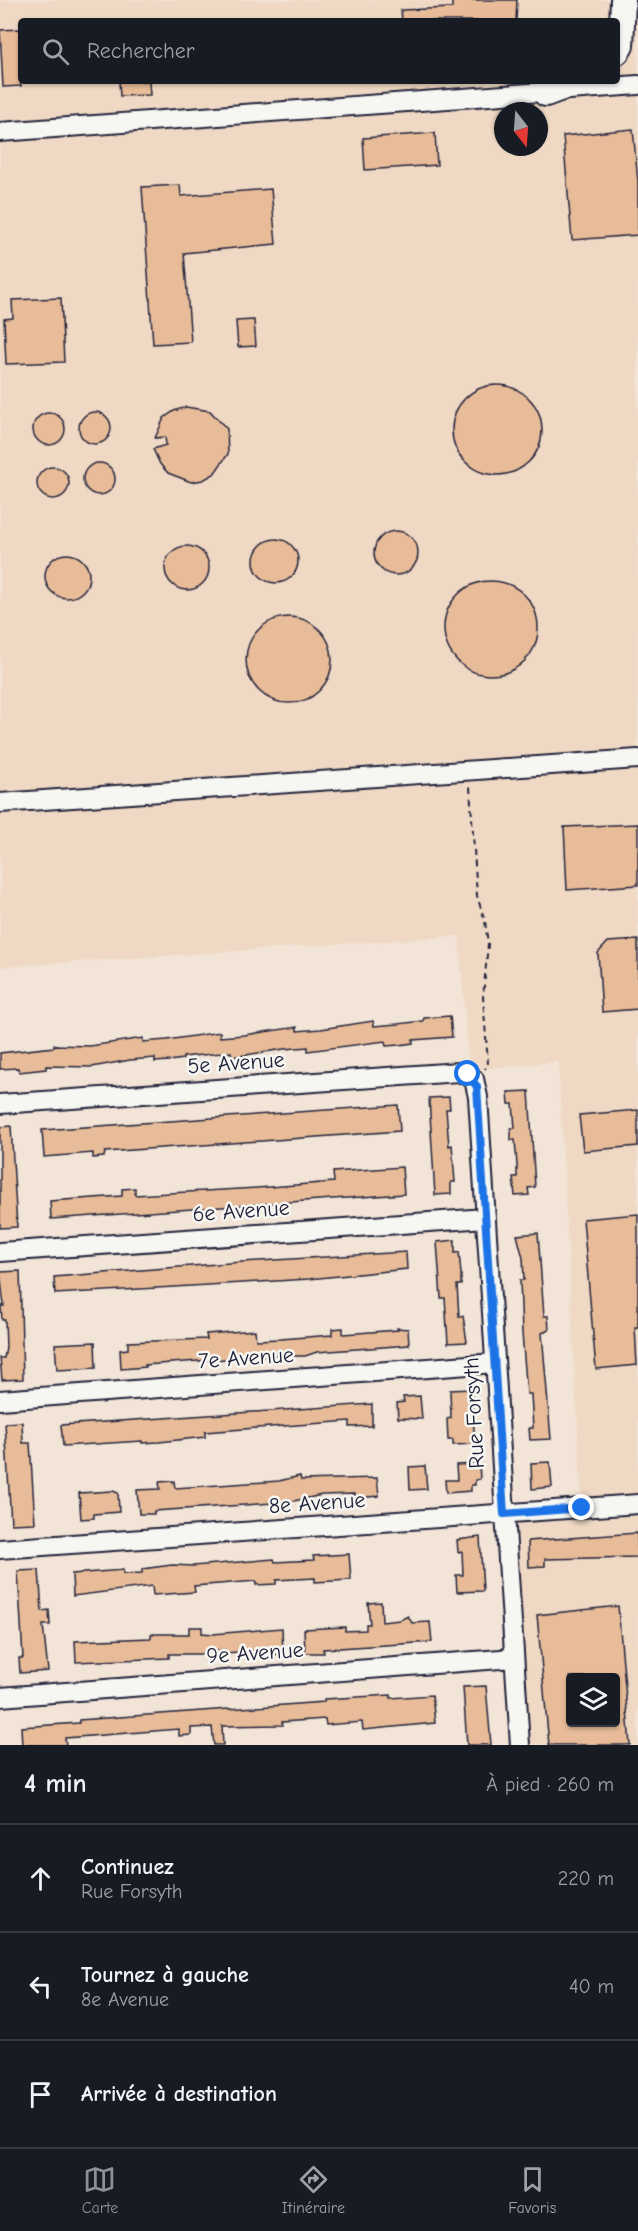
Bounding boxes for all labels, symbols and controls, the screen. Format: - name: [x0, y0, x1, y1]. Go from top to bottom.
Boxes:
- search box: [18, 18, 620, 84]
- icon: search: [39, 35, 72, 68]
- text: Rechercher: [87, 38, 195, 64]
- north arrow: [494, 102, 548, 156]
- street label: 5e Avenue: [187, 1047, 285, 1079]
- route start: [454, 1060, 480, 1086]
- street label: 6e Avenue: [192, 1195, 290, 1227]
- street label: 7e Avenue: [197, 1342, 295, 1374]
- street label: Rue Forsyth: [458, 1357, 490, 1469]
- street label: 8e Avenue: [268, 1487, 366, 1519]
- route end: [568, 1494, 594, 1520]
- street label: 9e Avenue: [206, 1637, 304, 1669]
- map controls: [566, 1673, 620, 1727]
- button: layers: [566, 1673, 620, 1727]
- text: 4 min: [24, 1769, 87, 1799]
- text: À pied · 260 m: [486, 1773, 614, 1796]
- text: Continuez: [81, 1854, 174, 1880]
- icon: ahead: [24, 1862, 57, 1895]
- text: 220 m: [558, 1867, 614, 1890]
- text: Rue Forsyth: [81, 1880, 182, 1903]
- text: Tournez à gauche: [81, 1962, 249, 1988]
- icon: left: [24, 1970, 57, 2003]
- text: 40 m: [569, 1975, 614, 1998]
- text: 8e Avenue: [81, 1988, 169, 2011]
- icon: arrive: [24, 2078, 57, 2111]
- text: Arrivée à destination: [81, 2081, 277, 2107]
- tab: Carte: [82, 2163, 118, 2217]
- tab: Itinéraire: [282, 2163, 345, 2217]
- tab: Favoris: [508, 2163, 556, 2217]

